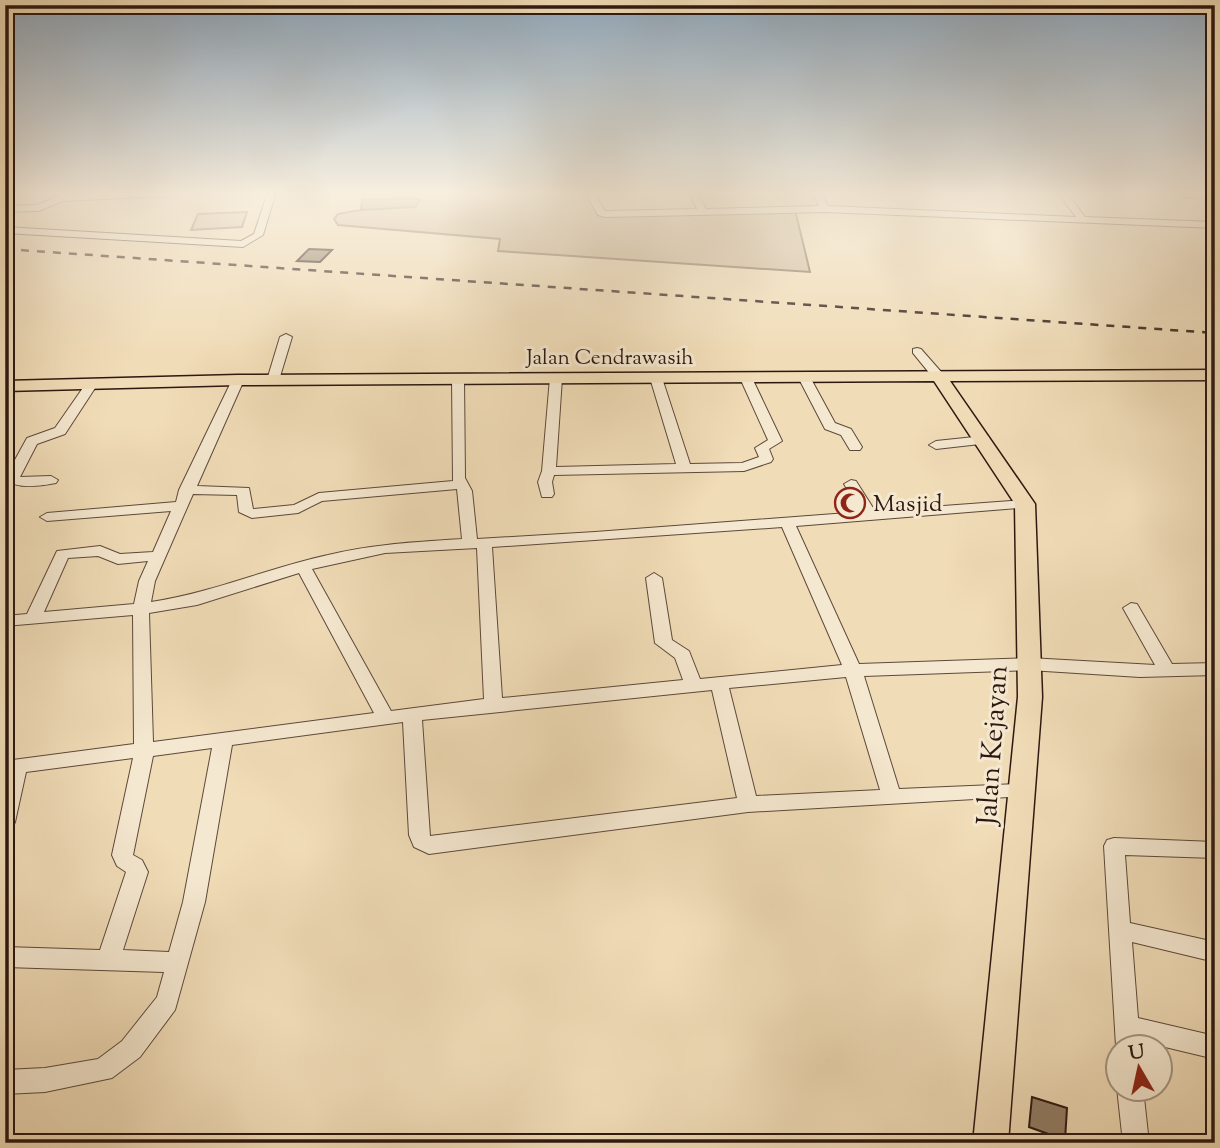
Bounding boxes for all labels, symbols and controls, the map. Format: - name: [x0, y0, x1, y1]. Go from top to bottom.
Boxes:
- street label: Jalan Cendrawasih: [525, 344, 694, 374]
- mosque icon: Masjid: [833, 486, 867, 520]
- place label: Masjid: [873, 488, 943, 522]
- street label: Jalan Kejayan: [968, 664, 1020, 828]
- north arrow: [1104, 1032, 1174, 1102]
- text: U: [1127, 1039, 1147, 1068]

